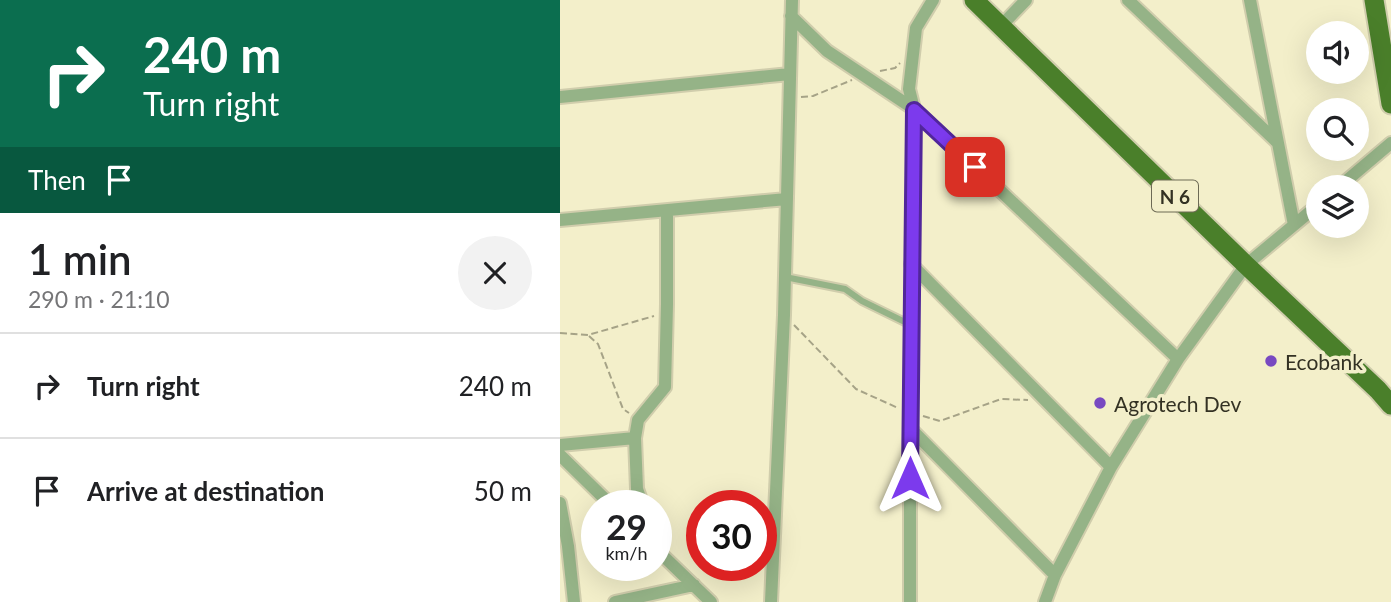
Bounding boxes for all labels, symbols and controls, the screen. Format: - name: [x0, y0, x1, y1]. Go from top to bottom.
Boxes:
- map controls: [1306, 21, 1369, 238]
- button: sound: [1306, 21, 1369, 84]
- text: 240 m: [143, 25, 281, 83]
- icon: right: [28, 28, 119, 119]
- text: Turn right: [143, 84, 279, 123]
- button: search: [1306, 98, 1369, 161]
- pin: [945, 137, 1005, 197]
- icon: arrive: [956, 148, 994, 186]
- icon: arrive: [100, 161, 138, 199]
- text: Then: [28, 164, 86, 196]
- button: layers: [1306, 175, 1369, 238]
- road number: N 6: [1152, 180, 1198, 212]
- text: 1 min: [28, 234, 132, 284]
- button: close: [458, 236, 532, 310]
- text: 290 m · 21:10: [28, 285, 170, 313]
- place label: Ecobank: [1285, 349, 1363, 374]
- marker: Ecobank: [1263, 353, 1279, 369]
- icon: right: [28, 367, 66, 405]
- text: Turn right: [87, 370, 200, 402]
- text: 240 m: [459, 370, 532, 402]
- place label: Agrotech Dev: [1114, 391, 1241, 416]
- marker: Agrotech Dev: [1092, 395, 1108, 411]
- position arrow: [873, 441, 947, 515]
- icon: arrive: [28, 472, 66, 510]
- text: Arrive at destination: [87, 475, 324, 507]
- text: 50 m: [474, 475, 532, 507]
- speed limit sign: 30: [686, 490, 777, 581]
- text: 29: [606, 505, 647, 547]
- text: km/h: [605, 542, 648, 564]

